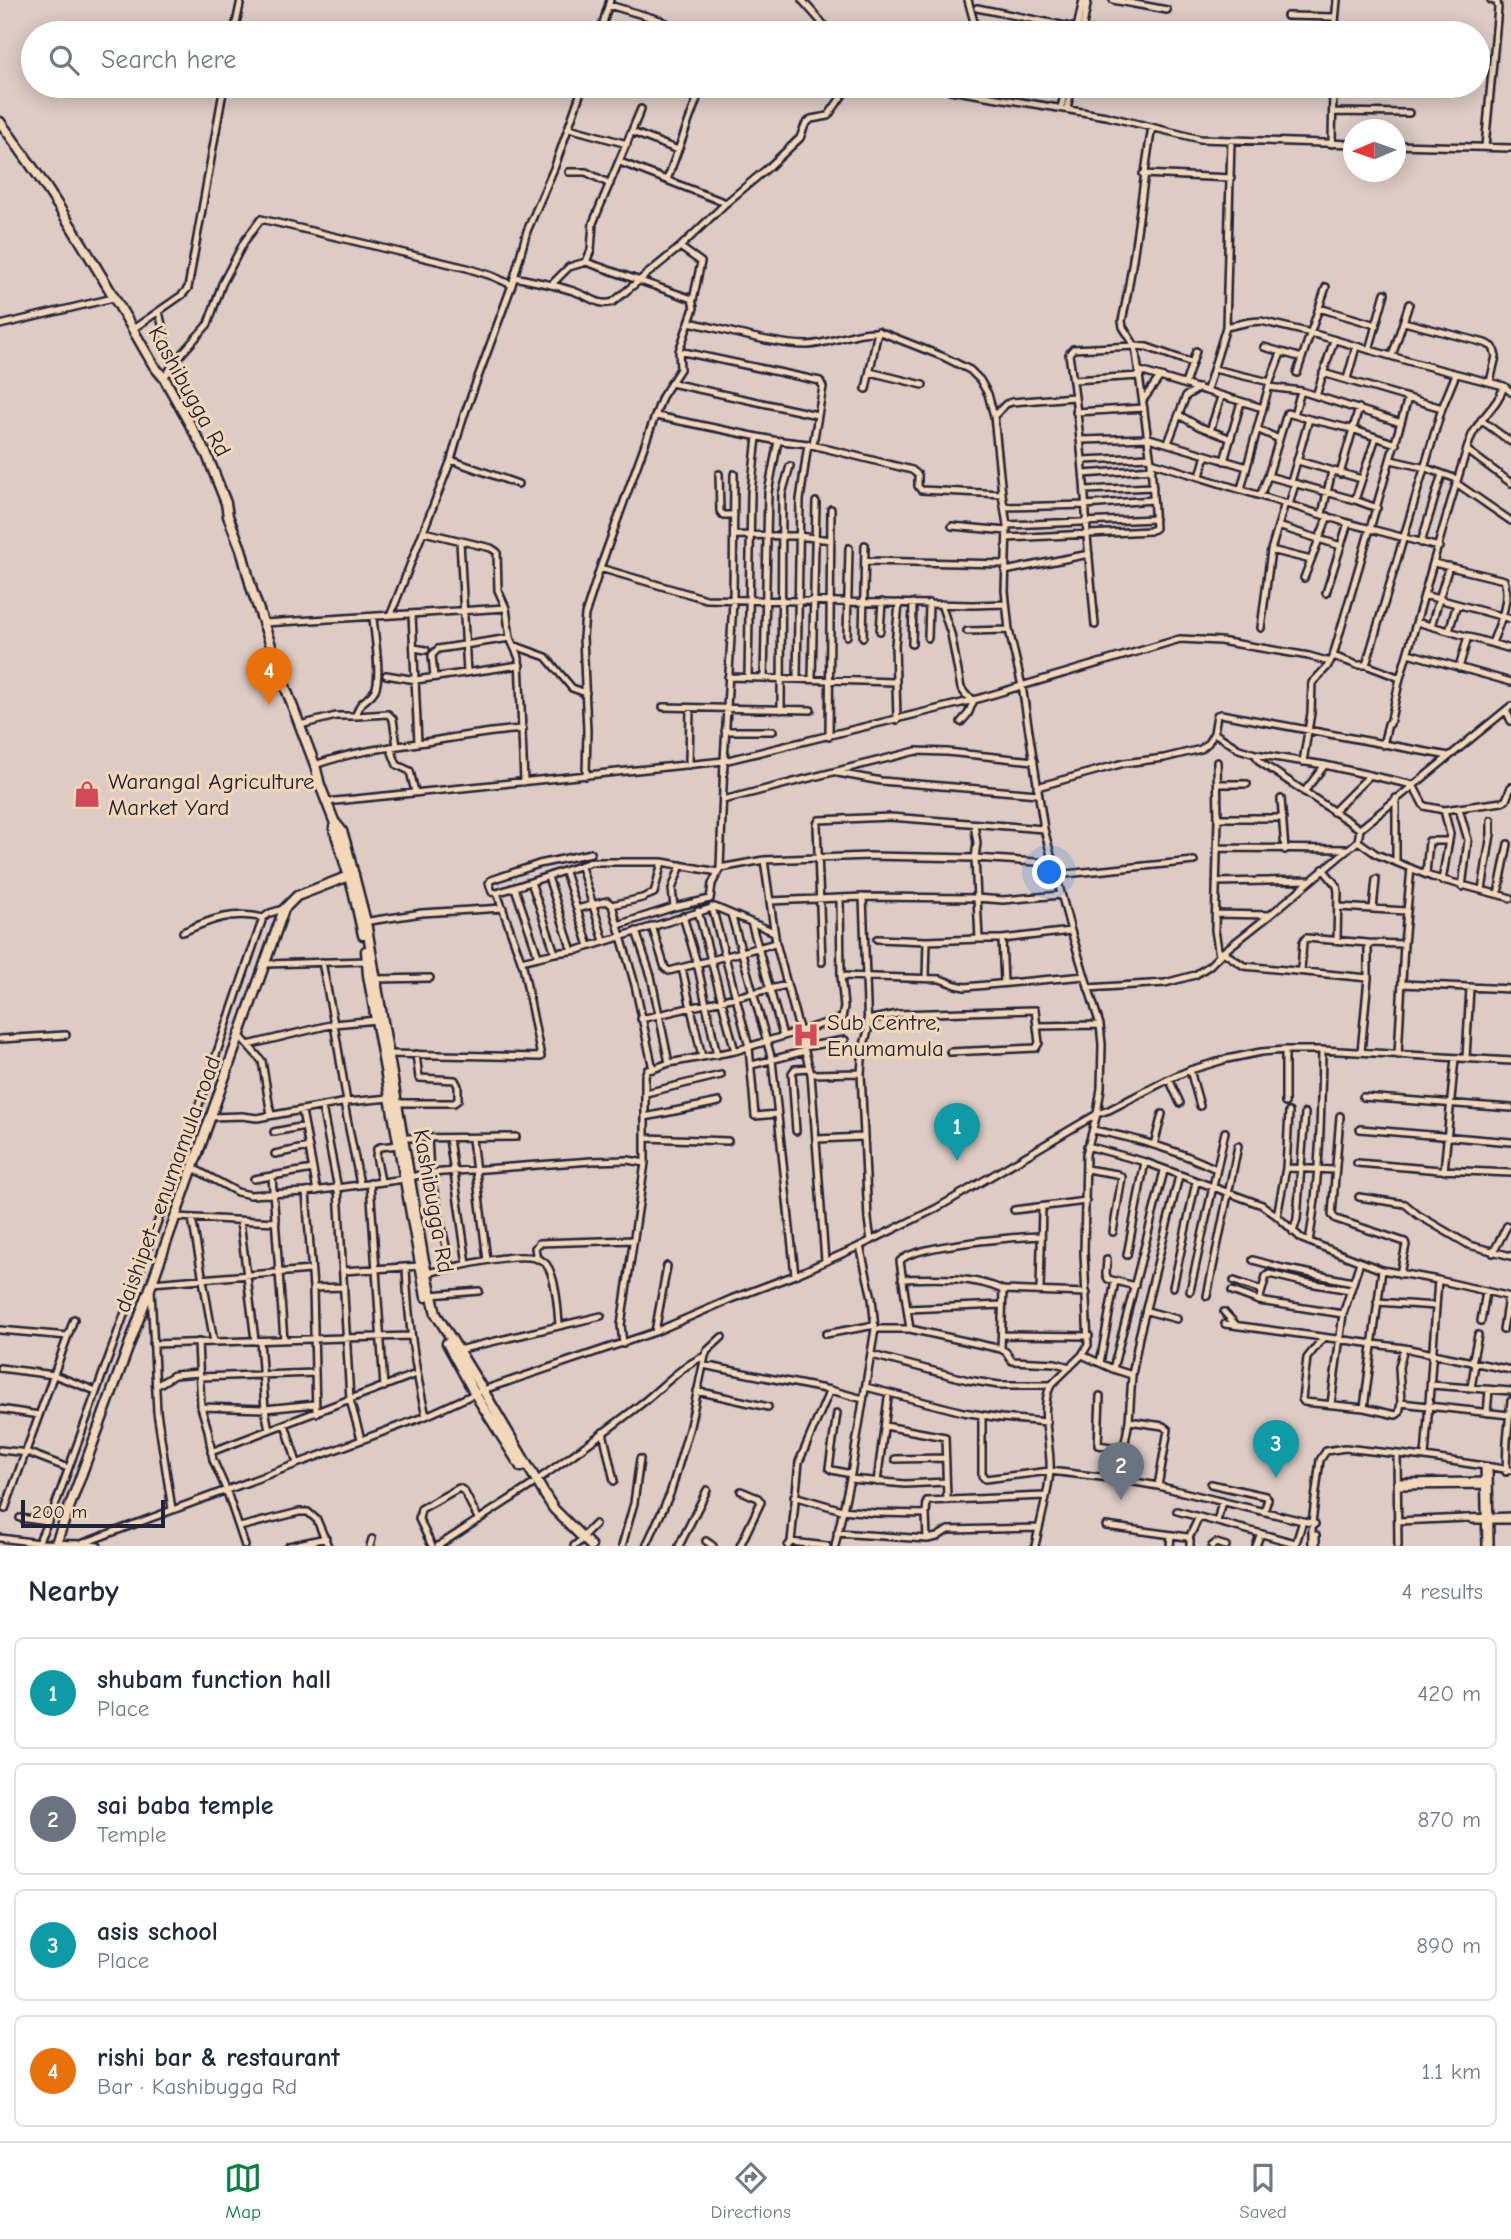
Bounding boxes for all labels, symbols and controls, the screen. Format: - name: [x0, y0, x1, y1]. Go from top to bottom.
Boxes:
- search box: [21, 21, 1490, 98]
- icon: search: [45, 41, 83, 79]
- text: Search here: [101, 45, 236, 75]
- north arrow: [1343, 119, 1406, 182]
- street label: Kashibugga Rd: [142, 321, 237, 461]
- pin: 4: [246, 647, 292, 705]
- place label: Warangal Agriculture Market Yard: [108, 768, 315, 821]
- shop icon: Warangal Agriculture Market Yard: [72, 779, 102, 809]
- your location: [1032, 855, 1066, 889]
- place label: Sub Centre, Enumamula: [827, 1009, 944, 1062]
- hospital icon: Sub Centre, Enumamula: [791, 1020, 821, 1050]
- street label: daishipet- enumamula road: [108, 1052, 226, 1316]
- pin: 1: [934, 1103, 980, 1161]
- street label: Kashibugga Rd: [408, 1127, 459, 1275]
- pin: 3: [1253, 1420, 1299, 1478]
- pin: 2: [1098, 1442, 1144, 1500]
- scale bar: [21, 1497, 164, 1529]
- text: 200 m: [32, 1501, 87, 1523]
- text: Nearby: [28, 1574, 119, 1609]
- text: 4 results: [1401, 1578, 1483, 1605]
- text: shubam function hall: [97, 1665, 331, 1695]
- text: 1: [48, 1680, 58, 1707]
- text: 420 m: [1417, 1680, 1481, 1707]
- text: Place: [97, 1695, 149, 1722]
- text: sai baba temple: [97, 1791, 274, 1821]
- text: 2: [47, 1806, 59, 1833]
- text: 870 m: [1418, 1806, 1481, 1833]
- text: Temple: [97, 1821, 166, 1848]
- text: asis school: [97, 1917, 218, 1947]
- text: 3: [47, 1932, 59, 1959]
- text: 890 m: [1416, 1932, 1481, 1959]
- text: Place: [97, 1947, 149, 1974]
- text: rishi bar & restaurant: [97, 2043, 340, 2073]
- text: 4: [48, 2058, 58, 2085]
- text: 1.1 km: [1421, 2058, 1481, 2085]
- text: Bar · Kashibugga Rd: [97, 2073, 297, 2100]
- tab: Map: [224, 2159, 262, 2223]
- tab: Directions: [711, 2159, 791, 2223]
- tab: Saved: [1239, 2159, 1287, 2223]

